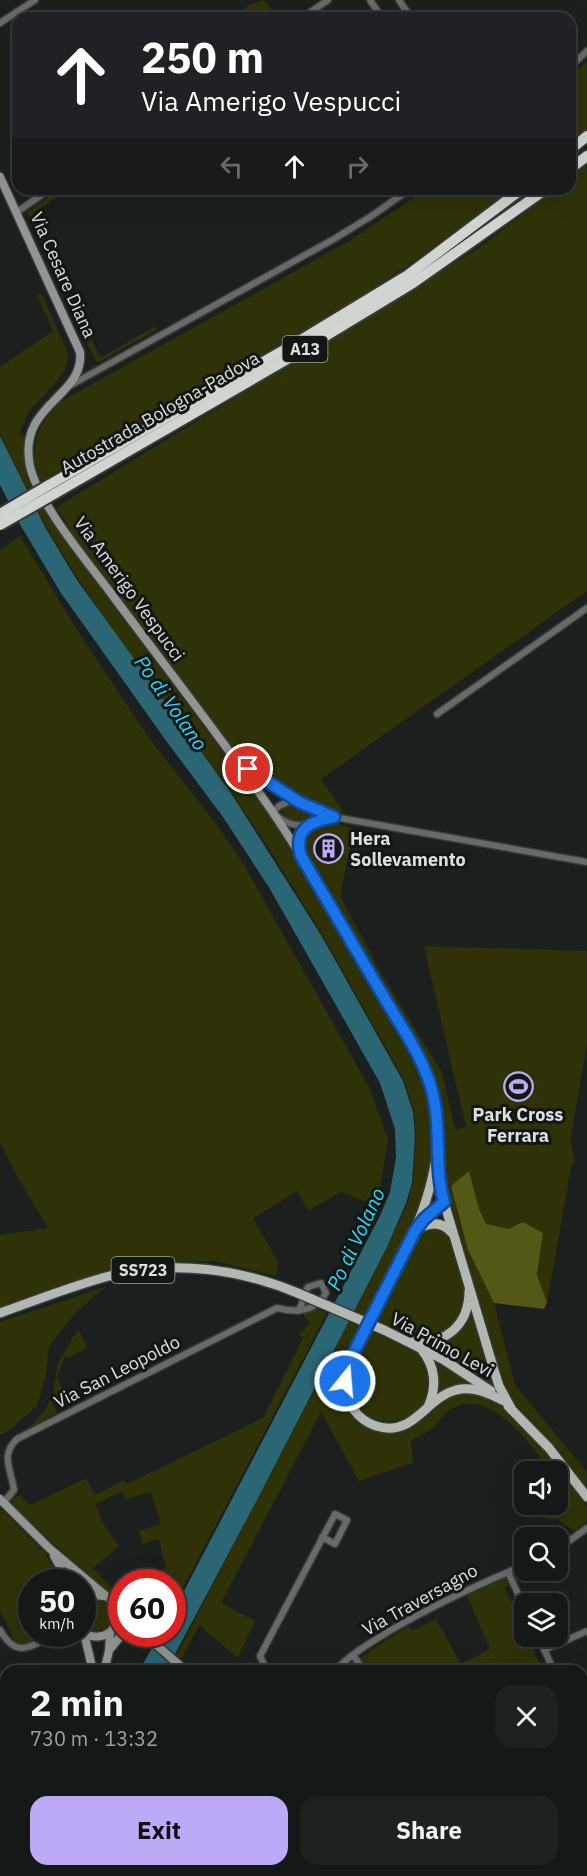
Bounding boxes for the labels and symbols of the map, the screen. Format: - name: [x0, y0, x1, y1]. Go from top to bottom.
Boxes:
- street label: Via Cesare Diana: [25, 208, 102, 342]
- road number: A13: [282, 336, 328, 362]
- street label: Autostrada Bologna-Padova: [56, 346, 264, 479]
- street label: Via Amerigo Vespucci: [69, 512, 190, 666]
- water label: Po di Volano: [129, 650, 214, 756]
- pin: [222, 743, 273, 794]
- place label: Hera Sollevamento: [350, 827, 466, 871]
- building icon: Hera Sollevamento: [313, 833, 345, 865]
- sports icon: Park Cross Ferrara: [502, 1070, 534, 1102]
- place label: Park Cross Ferrara: [473, 1103, 563, 1147]
- water label: Po di Volano: [320, 1183, 391, 1294]
- road number: SS723: [112, 1257, 174, 1283]
- street label: Via Primo Levi: [387, 1307, 497, 1382]
- street label: Via San Leopoldo: [50, 1330, 184, 1413]
- position arrow: [313, 1349, 377, 1413]
- street label: Via Traversagno: [358, 1558, 481, 1641]
- speed limit sign: 60: [108, 1569, 186, 1647]

